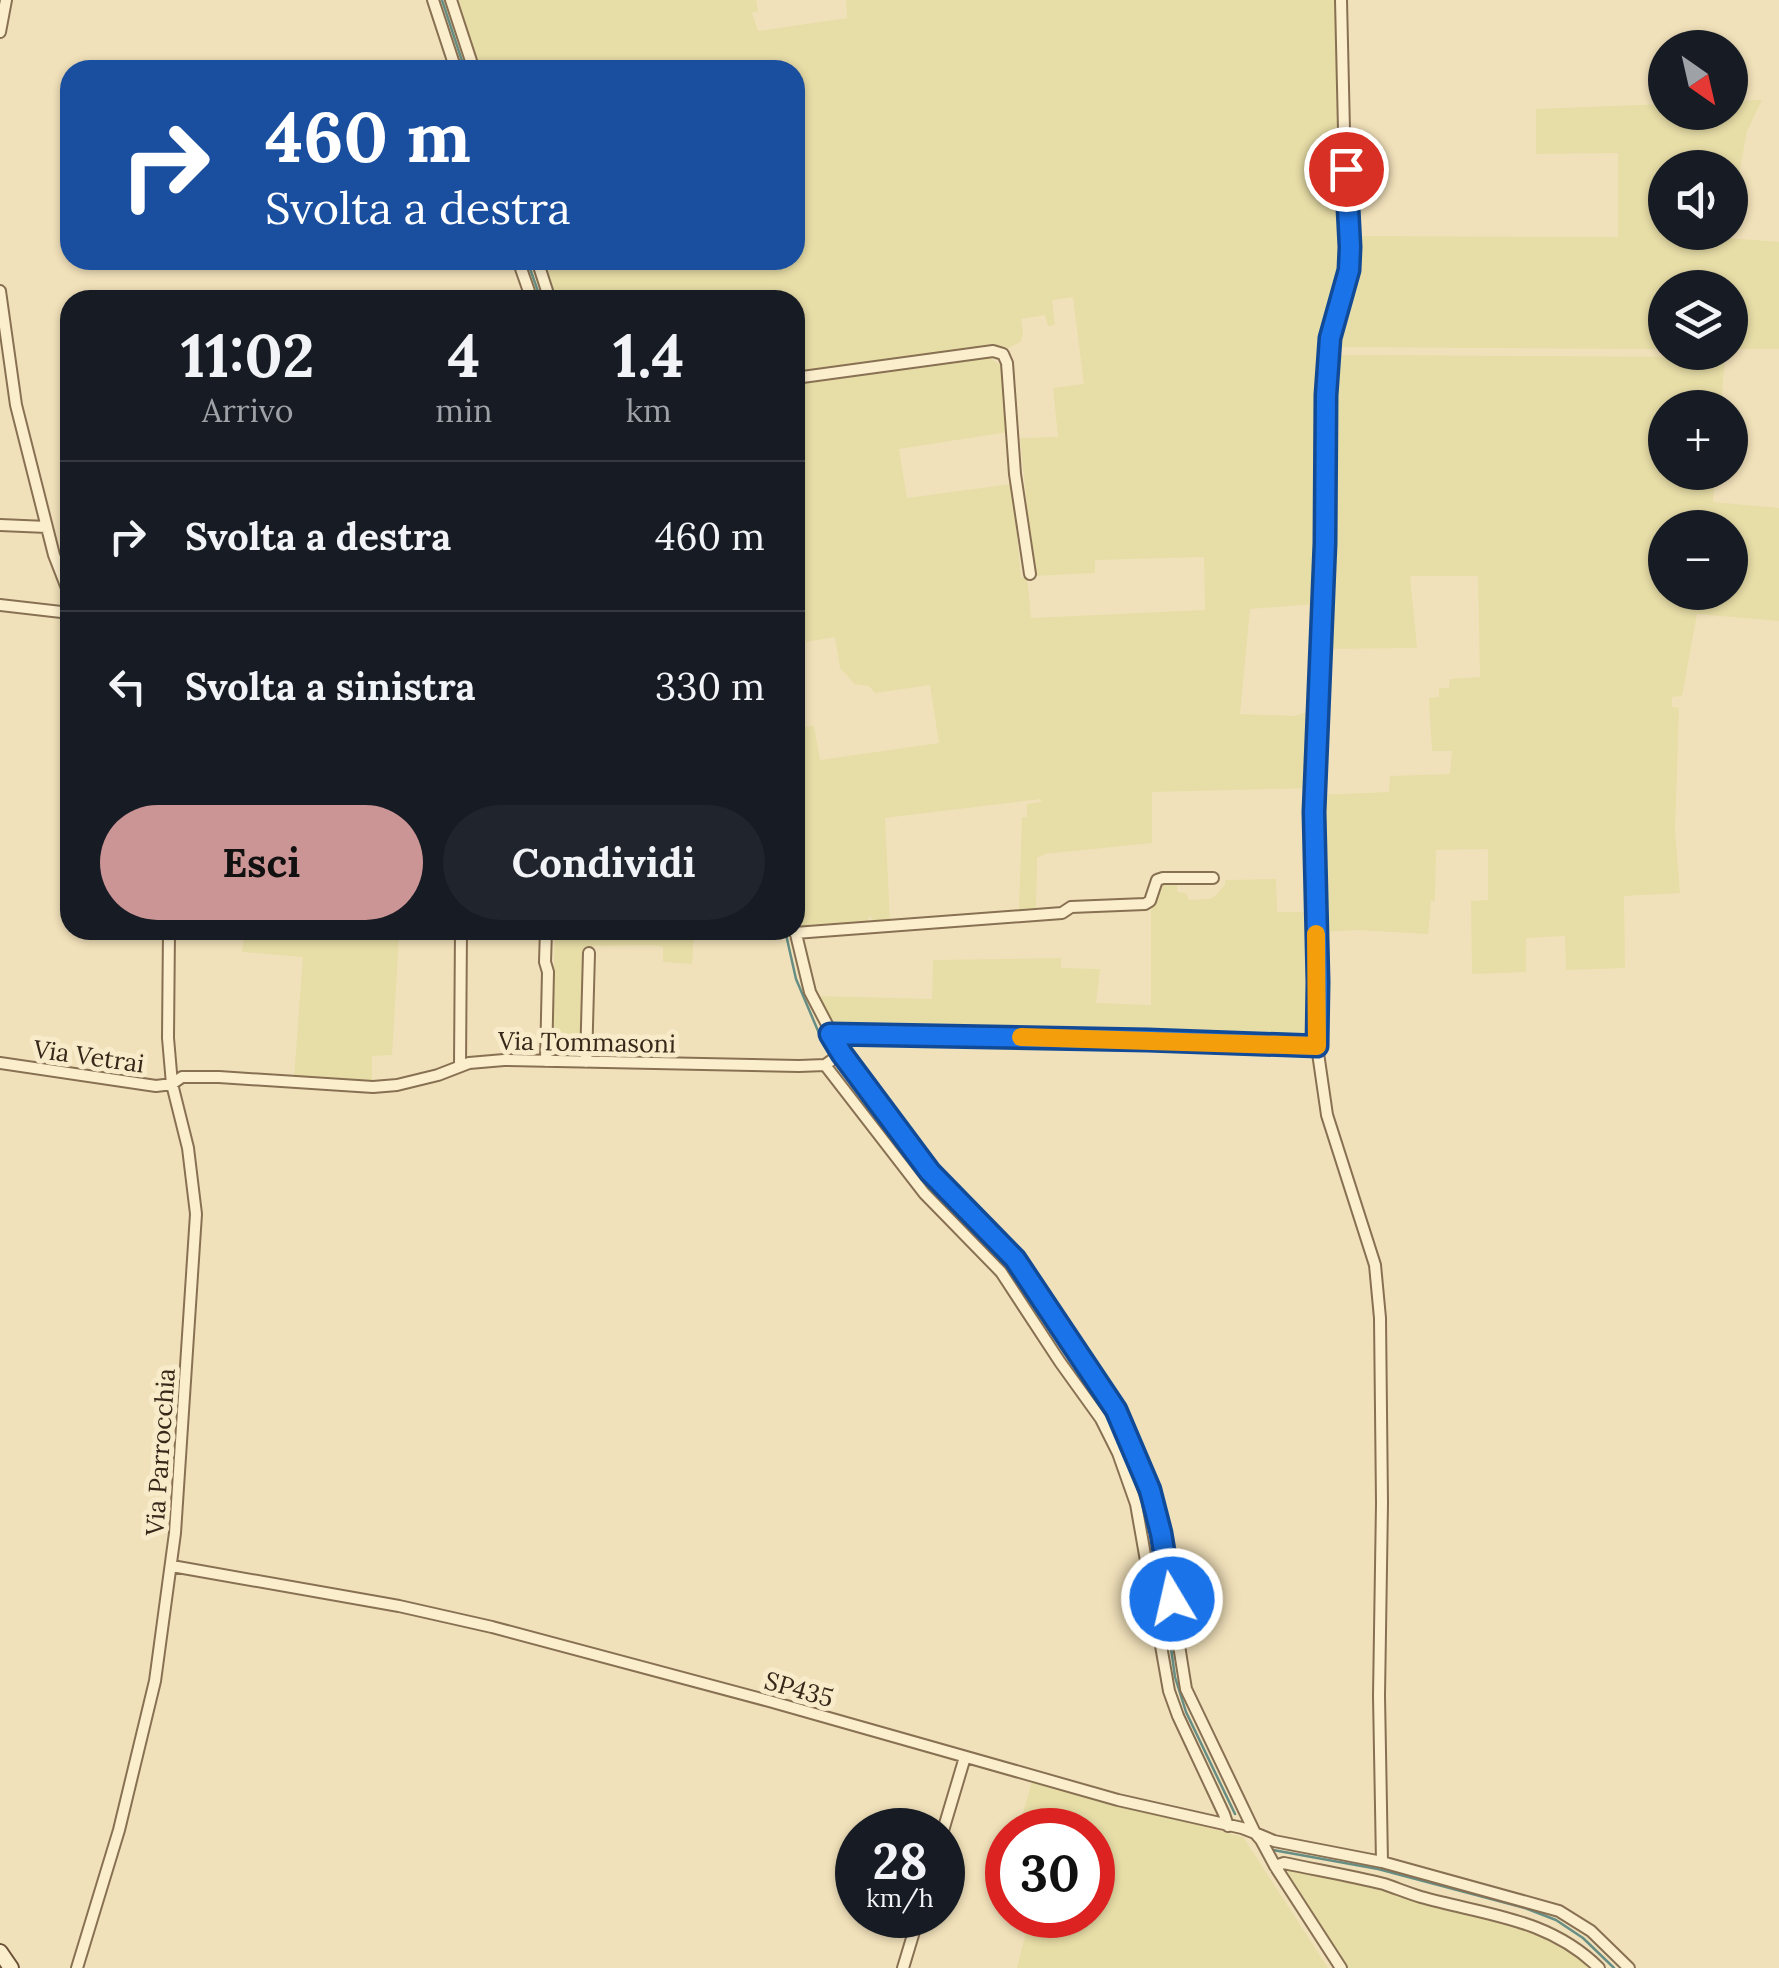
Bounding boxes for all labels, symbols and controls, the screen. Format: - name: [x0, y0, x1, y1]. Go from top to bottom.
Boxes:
- north arrow: [1648, 30, 1748, 130]
- map controls: [1648, 30, 1748, 610]
- text: 460 m: [265, 92, 471, 181]
- icon: right: [100, 100, 230, 230]
- pin: [1304, 127, 1389, 212]
- icon: arrive: [1319, 142, 1374, 197]
- button: sound: [1648, 150, 1748, 250]
- text: Svolta a destra: [265, 179, 571, 236]
- button: layers: [1648, 270, 1748, 370]
- text: 11:02: [181, 317, 315, 393]
- text: 4: [447, 317, 480, 393]
- text: 1.4: [613, 317, 684, 393]
- text: Arrivo: [202, 390, 293, 431]
- text: min: [435, 390, 492, 431]
- text: km: [626, 390, 672, 431]
- button: +: [1648, 390, 1748, 490]
- icon: right: [100, 509, 155, 564]
- button: −: [1648, 510, 1748, 610]
- text: Svolta a destra: [185, 512, 451, 560]
- text: 460 m: [655, 512, 765, 560]
- icon: left: [100, 659, 155, 714]
- text: Svolta a sinistra: [185, 662, 475, 710]
- text: 330 m: [655, 662, 765, 710]
- button: Esci: [100, 805, 423, 920]
- button: Condividi: [443, 805, 765, 920]
- street label: Via Tommasoni: [497, 1024, 676, 1060]
- street label: Via Vetrai: [31, 1032, 146, 1080]
- street label: Via Parrocchia: [138, 1367, 182, 1538]
- position arrow: [1120, 1547, 1224, 1651]
- street label: SP435: [761, 1664, 837, 1714]
- speed limit sign: 30: [985, 1808, 1115, 1938]
- text: 28: [872, 1829, 928, 1893]
- text: km/h: [866, 1882, 934, 1914]

